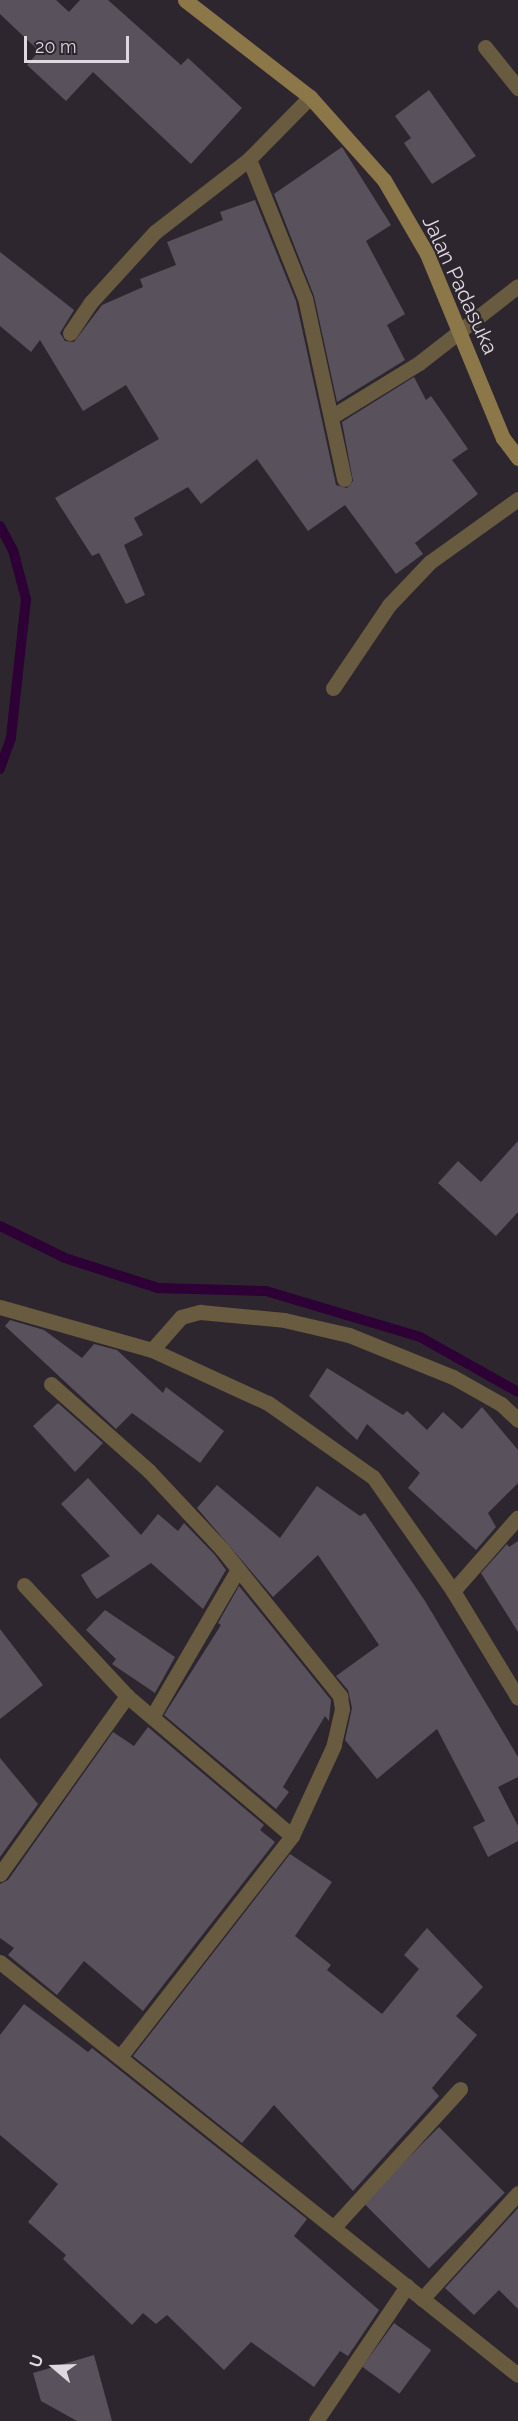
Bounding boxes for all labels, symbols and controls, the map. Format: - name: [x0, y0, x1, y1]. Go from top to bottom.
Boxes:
- scale bar: [27, 24, 132, 62]
- text: 20 m: [35, 36, 77, 57]
- street label: Jalan Padasuka: [417, 212, 503, 358]
- north arrow: [24, 2337, 84, 2397]
- text: U: [26, 2352, 47, 2370]

